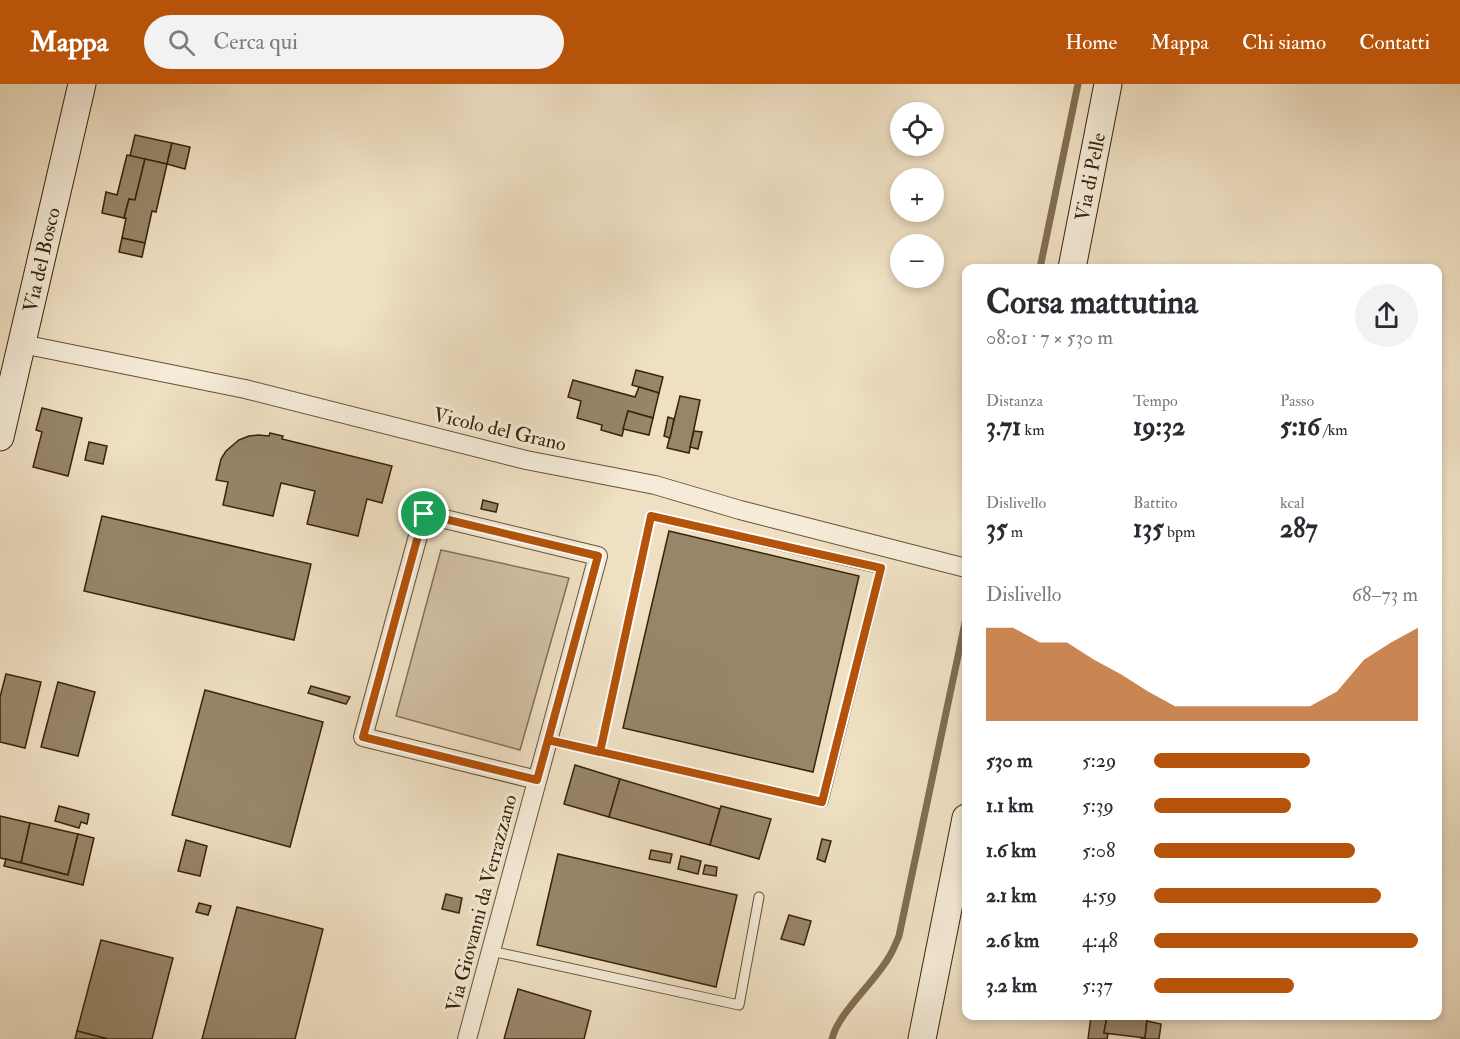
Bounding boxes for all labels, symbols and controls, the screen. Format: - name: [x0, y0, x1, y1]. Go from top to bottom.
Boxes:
- search box: [144, 15, 564, 69]
- text: Mappa: [30, 25, 108, 60]
- icon: search: [165, 26, 198, 59]
- text: Cerca qui: [213, 28, 298, 56]
- text: Home: [1065, 29, 1117, 56]
- text: Mappa: [1150, 29, 1209, 56]
- text: Chi siamo: [1242, 29, 1326, 56]
- text: Contatti: [1359, 29, 1430, 56]
- map controls: [890, 102, 944, 288]
- button: locate: [890, 102, 944, 156]
- street label: Via di Pelle: [1070, 131, 1111, 223]
- button: +: [890, 168, 944, 222]
- street label: Via del Bosco: [17, 205, 66, 315]
- button: −: [890, 234, 944, 288]
- text: Corsa mattutina: [986, 282, 1198, 323]
- button: share: [1355, 284, 1418, 347]
- text: 08:01 · 7 × 530 m: [986, 325, 1113, 350]
- text: Distanza: [986, 391, 1043, 411]
- text: Tempo: [1133, 391, 1178, 411]
- text: Passo: [1280, 391, 1314, 411]
- street label: Vicolo del Grano: [431, 402, 569, 457]
- text: 3.71: [986, 411, 1021, 443]
- text: 19:32: [1133, 411, 1185, 443]
- text: 5:16: [1280, 411, 1320, 443]
- text: km: [1021, 420, 1045, 440]
- text: /km: [1320, 420, 1348, 440]
- pin: [398, 488, 449, 539]
- text: Dislivello: [986, 493, 1046, 513]
- text: Battito: [1133, 493, 1177, 513]
- text: kcal: [1280, 493, 1305, 513]
- icon: arrive: [407, 497, 440, 530]
- text: 35: [986, 513, 1007, 545]
- text: 135: [1133, 513, 1164, 545]
- text: 287: [1280, 513, 1317, 545]
- text: m: [1007, 522, 1023, 542]
- text: bpm: [1164, 522, 1195, 542]
- text: Dislivello: [986, 582, 1061, 607]
- text: 68–73 m: [1352, 582, 1418, 607]
- text: 530 m: [986, 748, 1032, 773]
- text: 5:29: [1082, 748, 1116, 773]
- street label: Via Giovanni da Verrazzano: [440, 792, 523, 1015]
- text: 1.1 km: [986, 793, 1033, 818]
- text: 5:39: [1082, 793, 1114, 818]
- text: 1.6 km: [986, 838, 1036, 863]
- text: 5:08: [1082, 838, 1115, 863]
- text: 2.1 km: [986, 883, 1036, 908]
- text: 4:59: [1082, 883, 1117, 908]
- text: 2.6 km: [986, 928, 1039, 953]
- text: 4:48: [1082, 928, 1118, 953]
- text: 3.2 km: [986, 973, 1037, 998]
- text: 5:37: [1082, 973, 1113, 998]

